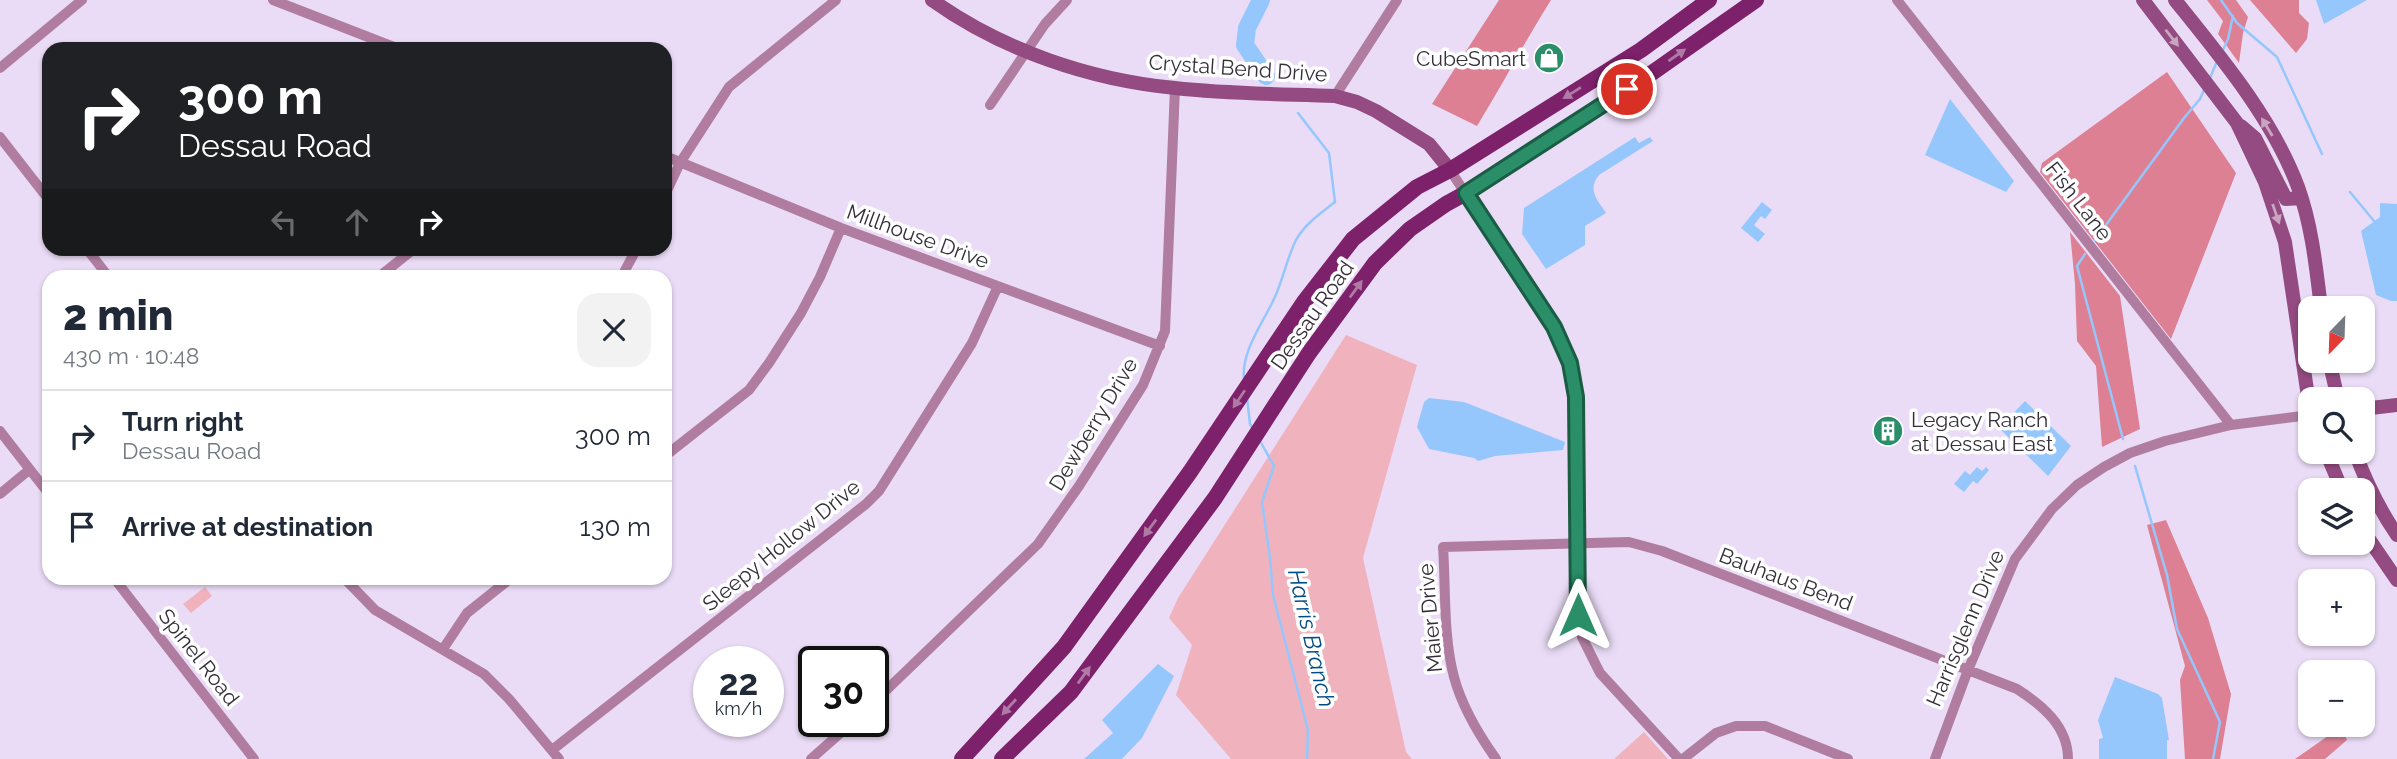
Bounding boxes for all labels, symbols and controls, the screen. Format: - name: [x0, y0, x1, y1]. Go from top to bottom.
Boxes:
- one-way arrow: [2164, 28, 2179, 46]
- shop icon: CubeSmart: [1532, 41, 1566, 75]
- place label: CubeSmart: [1416, 46, 1526, 71]
- one-way arrow: [1668, 48, 1686, 62]
- street label: Crystal Bend Drive: [1148, 49, 1328, 87]
- pin: [1597, 59, 1657, 119]
- text: 300 m: [178, 68, 323, 125]
- icon: right: [63, 70, 154, 161]
- icon: arrive: [1608, 70, 1646, 108]
- one-way arrow: [1562, 87, 1582, 100]
- one-way arrow: [2260, 118, 2273, 137]
- text: Dessau Road: [178, 127, 372, 164]
- street label: Fish Lane: [2041, 157, 2117, 245]
- street label: Millhouse Drive: [843, 199, 993, 273]
- icon: left: [265, 203, 303, 241]
- icon: ahead: [338, 203, 376, 241]
- icon: right: [411, 203, 449, 241]
- one-way arrow: [2271, 204, 2282, 225]
- street label: Dessau Road: [1265, 256, 1359, 374]
- one-way arrow: [1349, 279, 1363, 298]
- text: 2 min: [63, 291, 173, 340]
- button: close: [577, 293, 651, 367]
- north arrow: [2298, 296, 2375, 373]
- map controls: [2298, 296, 2375, 737]
- text: 430 m · 10:48: [63, 342, 199, 369]
- street label: Dewberry Drive: [1044, 353, 1142, 495]
- button: search: [2298, 387, 2375, 464]
- one-way arrow: [1232, 390, 1246, 408]
- text: Turn right: [122, 407, 243, 437]
- place label: Legacy Ranch at Dessau East: [1911, 407, 2053, 456]
- building icon: Legacy Ranch at Dessau East: [1871, 414, 1905, 448]
- icon: right: [63, 417, 101, 455]
- text: 300 m: [575, 421, 651, 451]
- text: Dessau Road: [122, 437, 261, 464]
- street label: Sleepy Hollow Drive: [697, 474, 865, 616]
- button: layers: [2298, 478, 2375, 555]
- icon: arrive: [63, 508, 101, 546]
- text: Arrive at destination: [122, 512, 373, 542]
- text: 130 m: [580, 512, 651, 542]
- one-way arrow: [1143, 519, 1157, 537]
- street label: Bauhaus Bend: [1716, 542, 1856, 616]
- street label: Harrisglenn Drive: [1921, 546, 2009, 710]
- street label: Maier Drive: [1413, 563, 1447, 673]
- water label: Harris Branch: [1283, 566, 1341, 710]
- button: +: [2298, 569, 2375, 646]
- position arrow: [1541, 578, 1615, 652]
- street label: Spinel Road: [154, 604, 244, 710]
- speed limit sign: 30: [798, 646, 889, 737]
- button: −: [2298, 660, 2375, 737]
- text: 22: [719, 662, 758, 703]
- one-way arrow: [1077, 666, 1091, 684]
- text: km/h: [715, 698, 762, 719]
- one-way arrow: [1002, 698, 1018, 715]

